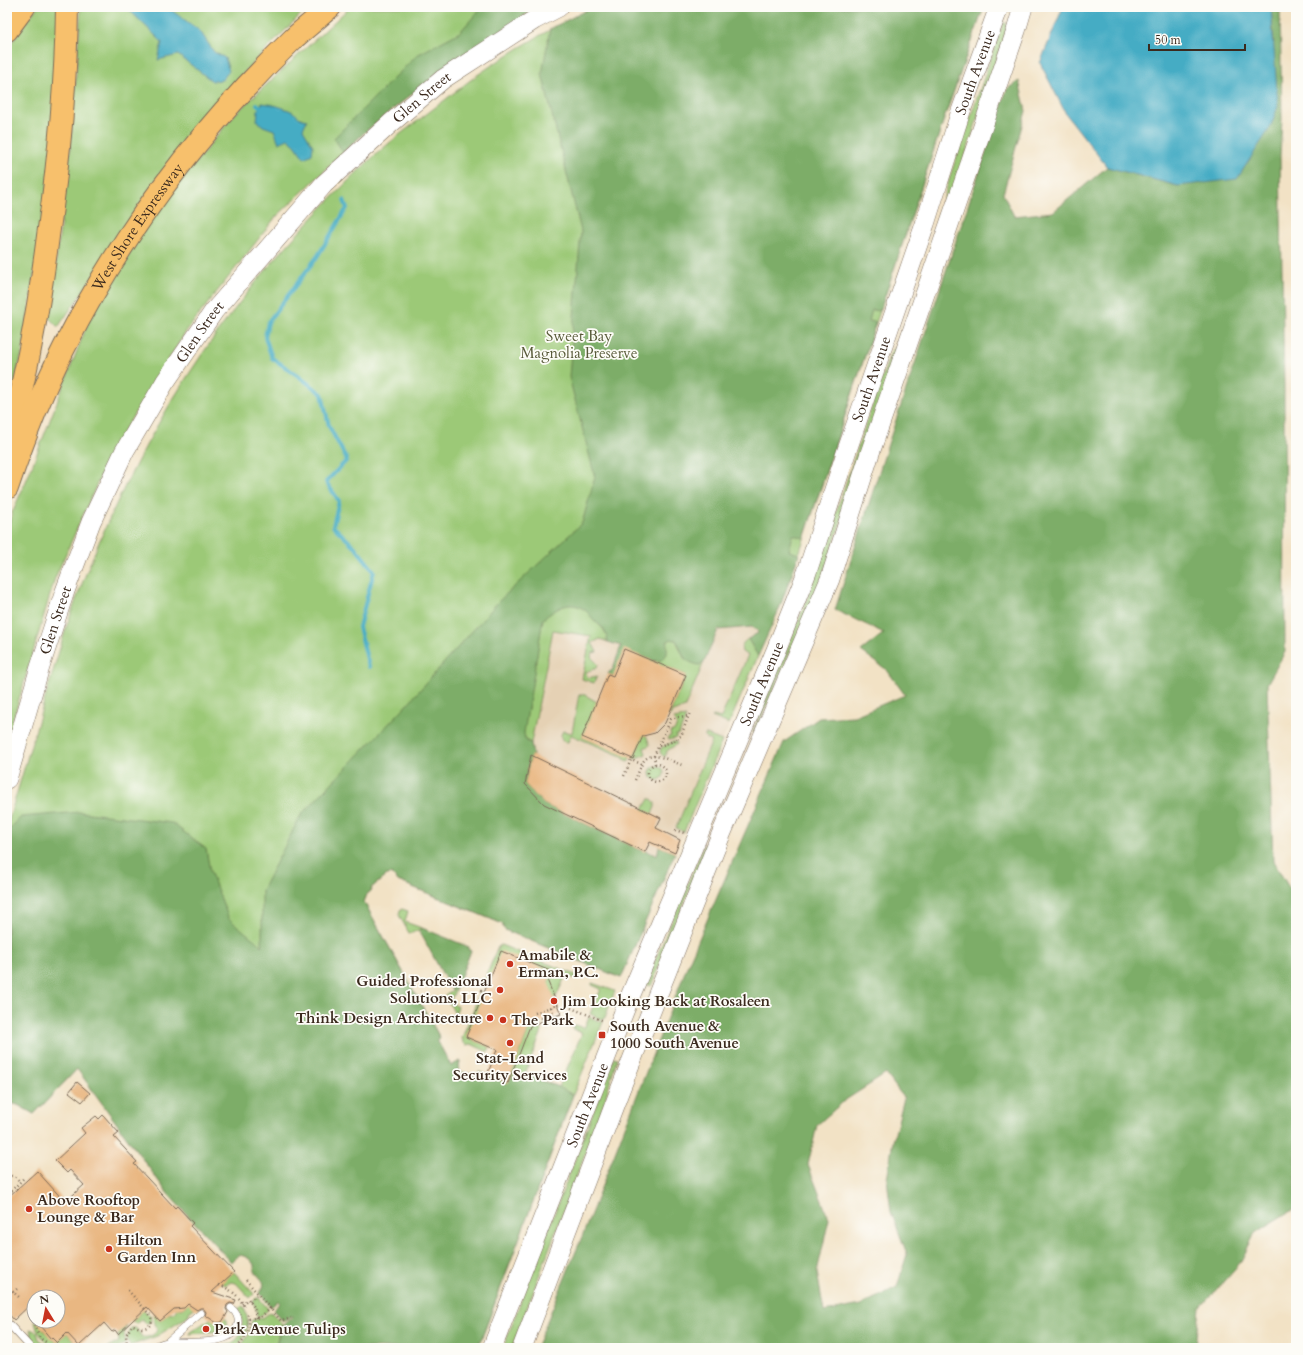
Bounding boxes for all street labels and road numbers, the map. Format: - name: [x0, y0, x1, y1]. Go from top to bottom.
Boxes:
- street label: South Avenue: [950, 26, 1000, 118]
- street label: Glen Street: [388, 66, 455, 128]
- street label: West Shore Expressway: [86, 159, 188, 296]
- street label: Glen Street: [171, 296, 228, 367]
- street label: South Avenue: [847, 333, 896, 425]
- street label: Glen Street: [35, 583, 76, 657]
- street label: South Avenue: [735, 639, 788, 729]
- street label: South Avenue: [562, 1060, 613, 1150]

